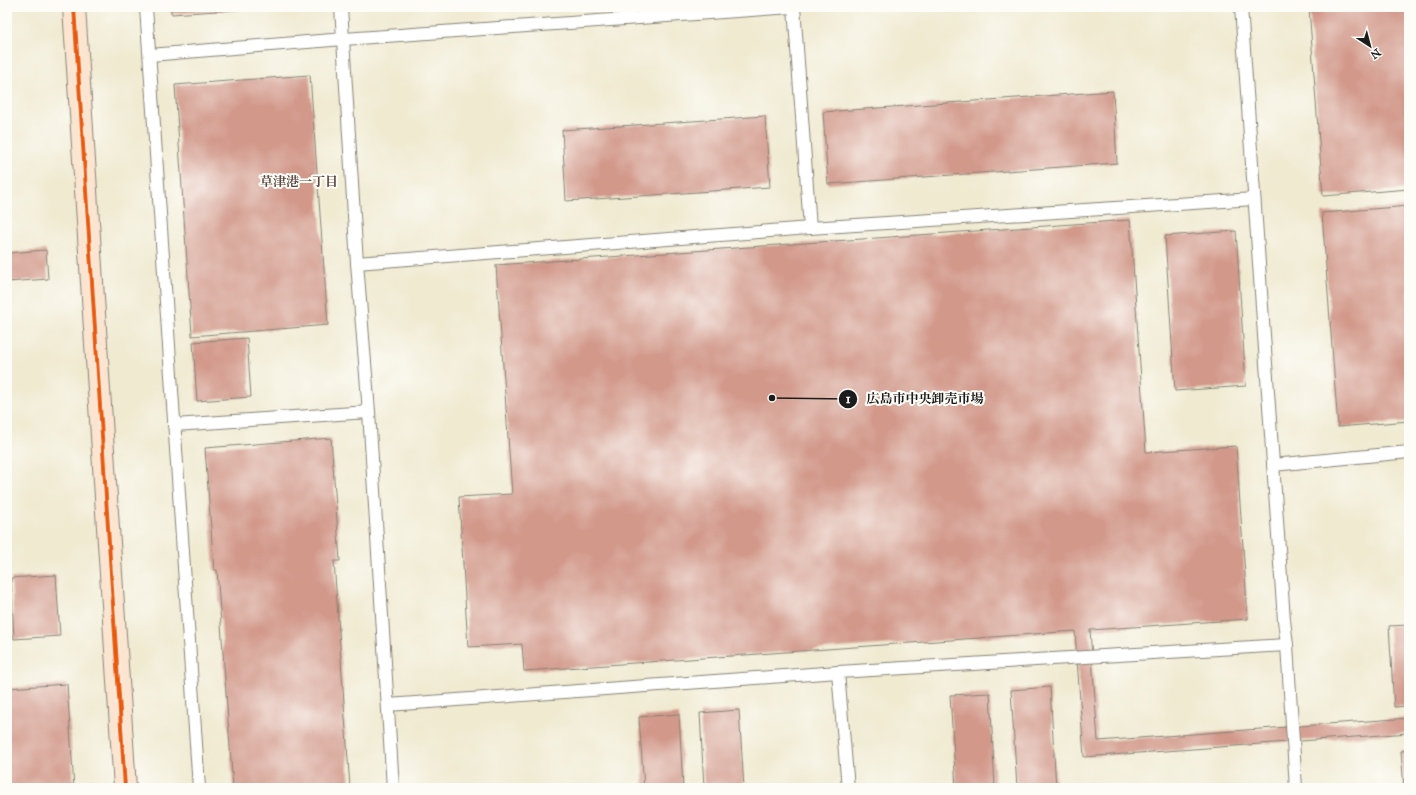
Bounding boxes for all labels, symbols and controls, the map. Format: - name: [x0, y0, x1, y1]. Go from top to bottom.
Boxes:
- north arrow: [1350, 26, 1390, 66]
- text: N: [1367, 46, 1383, 62]
- district label: 草津港一丁目: [260, 174, 338, 190]
- callout: 広島市中央卸売市場: [838, 386, 991, 411]
- text: 広島市中央卸売市場: [866, 391, 984, 407]
- text: 1: [846, 392, 851, 406]

